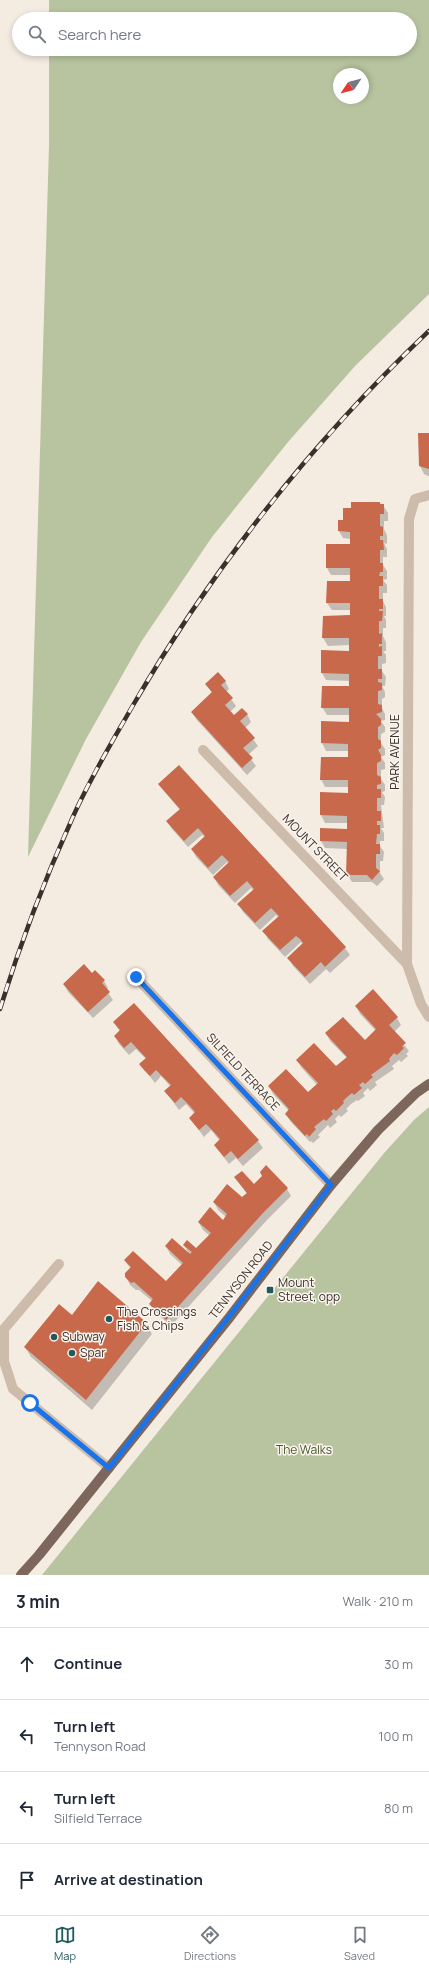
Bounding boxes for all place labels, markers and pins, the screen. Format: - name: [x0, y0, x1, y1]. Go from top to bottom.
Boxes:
- place label: Mount Street, opp: [278, 1274, 340, 1305]
- marker: Mount Street, opp: [265, 1285, 275, 1295]
- place label: The Crossings Fish & Chips: [117, 1303, 196, 1334]
- marker: The Crossings Fish & Chips: [104, 1314, 114, 1324]
- place label: Subway: [62, 1328, 106, 1345]
- marker: Subway: [49, 1332, 59, 1342]
- place label: Spar: [80, 1344, 106, 1361]
- marker: Spar: [67, 1348, 77, 1358]

